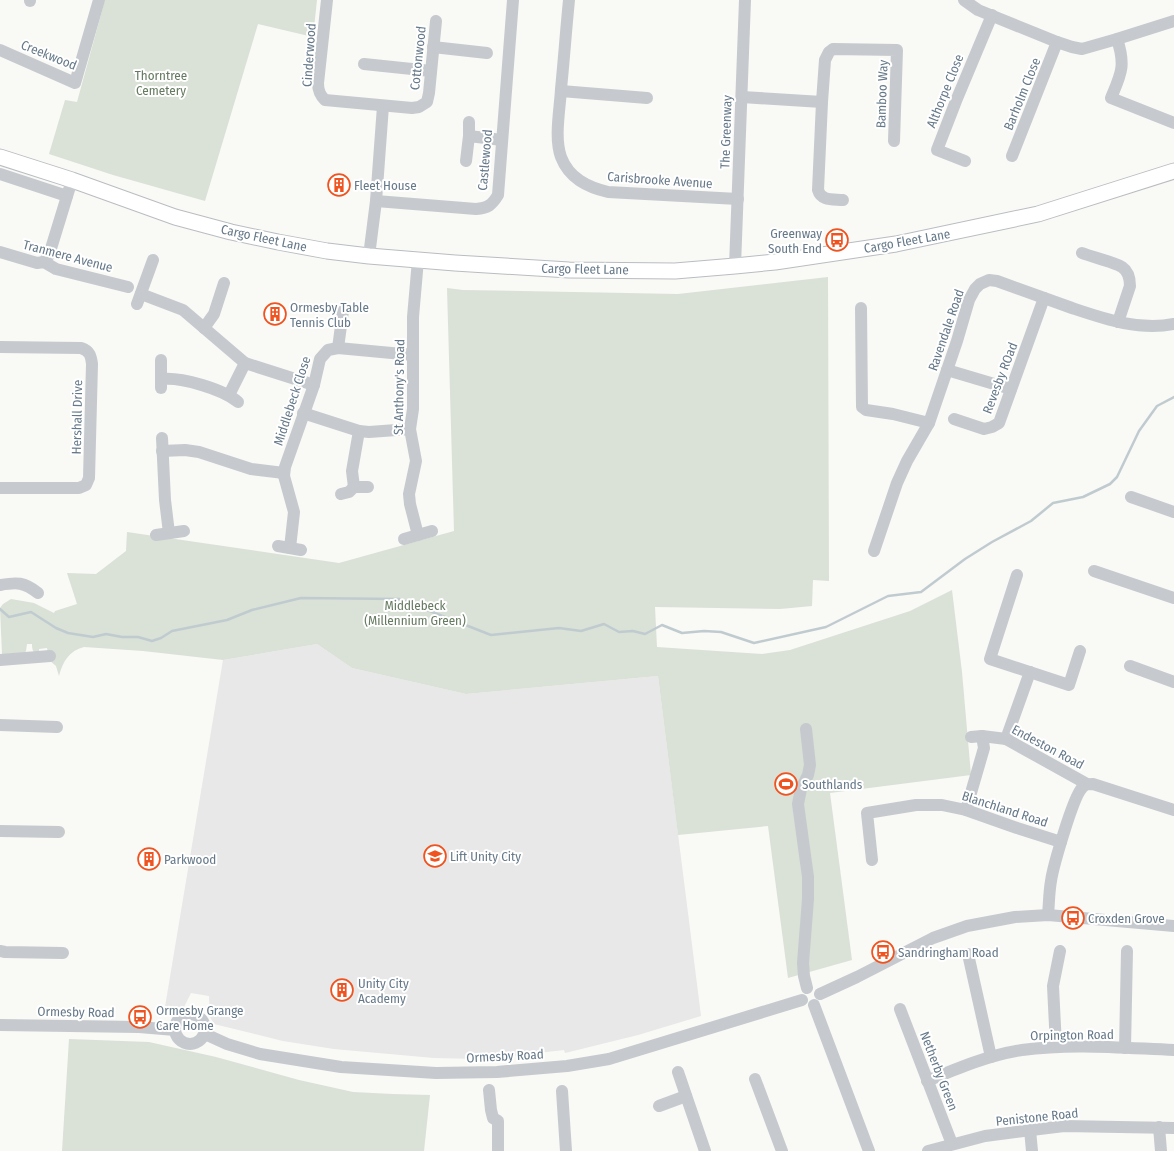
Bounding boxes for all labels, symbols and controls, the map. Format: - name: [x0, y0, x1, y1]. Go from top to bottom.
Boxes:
- street label: Cinderwood: [299, 23, 319, 87]
- street label: Cottonwood: [407, 25, 429, 91]
- street label: Creekwood: [19, 37, 79, 73]
- street label: Althorpe Close: [923, 52, 967, 130]
- street label: Barholm Close: [1001, 56, 1043, 132]
- street label: Bamboo Way: [873, 59, 891, 128]
- park label: Thorntree Cemetery: [135, 68, 187, 98]
- street label: The Greenway: [717, 95, 735, 169]
- street label: Castlewood: [475, 129, 495, 191]
- street label: Carisbrooke Avenue: [607, 169, 713, 191]
- building icon: Fleet House: [326, 172, 352, 198]
- place label: Fleet House: [354, 178, 417, 193]
- street label: Cargo Fleet Lane: [220, 222, 308, 254]
- place label: Greenway South End: [768, 226, 822, 256]
- street label: Cargo Fleet Lane: [863, 226, 951, 256]
- bus stop icon: Greenway South End: [824, 227, 850, 253]
- street label: Tranmere Avenue: [22, 237, 114, 275]
- street label: Cargo Fleet Lane: [541, 261, 629, 277]
- street label: Ravendale Road: [925, 287, 967, 373]
- place label: Ormesby Table Tennis Club: [290, 300, 369, 330]
- building icon: Ormesby Table Tennis Club: [262, 301, 288, 327]
- street label: St Anthony's Road: [391, 339, 407, 435]
- street label: Revesby ROad: [980, 340, 1020, 416]
- street label: Middlebeck Close: [271, 354, 313, 448]
- street label: Hershall Drive: [69, 379, 85, 455]
- park label: Middlebeck (Millennium Green): [364, 598, 466, 628]
- street label: Endeston Road: [1009, 722, 1087, 772]
- sports icon: Southlands: [773, 771, 799, 797]
- place label: Southlands: [802, 777, 863, 792]
- street label: Blanchland Road: [960, 788, 1050, 830]
- school or university icon: Lift Unity City: [422, 843, 448, 869]
- building icon: Parkwood: [136, 846, 162, 872]
- place label: Lift Unity City: [450, 849, 521, 864]
- place label: Parkwood: [164, 852, 216, 867]
- bus stop icon: Croxden Grove: [1060, 905, 1086, 931]
- place label: Croxden Grove: [1088, 911, 1165, 926]
- bus stop icon: Sandringham Road: [870, 939, 896, 965]
- place label: Sandringham Road: [898, 945, 999, 960]
- place label: Unity City Academy: [358, 976, 409, 1006]
- building icon: Unity City Academy: [329, 977, 355, 1003]
- place label: Ormesby Grange Care Home: [156, 1003, 244, 1033]
- street label: Ormesby Road: [37, 1004, 115, 1020]
- bus stop icon: Ormesby Grange Care Home: [127, 1004, 153, 1030]
- street label: Orpington Road: [1030, 1027, 1114, 1043]
- street label: Netherby Green: [917, 1029, 961, 1113]
- street label: Ormesby Road: [466, 1046, 544, 1066]
- street label: Penistone Road: [995, 1105, 1079, 1129]

